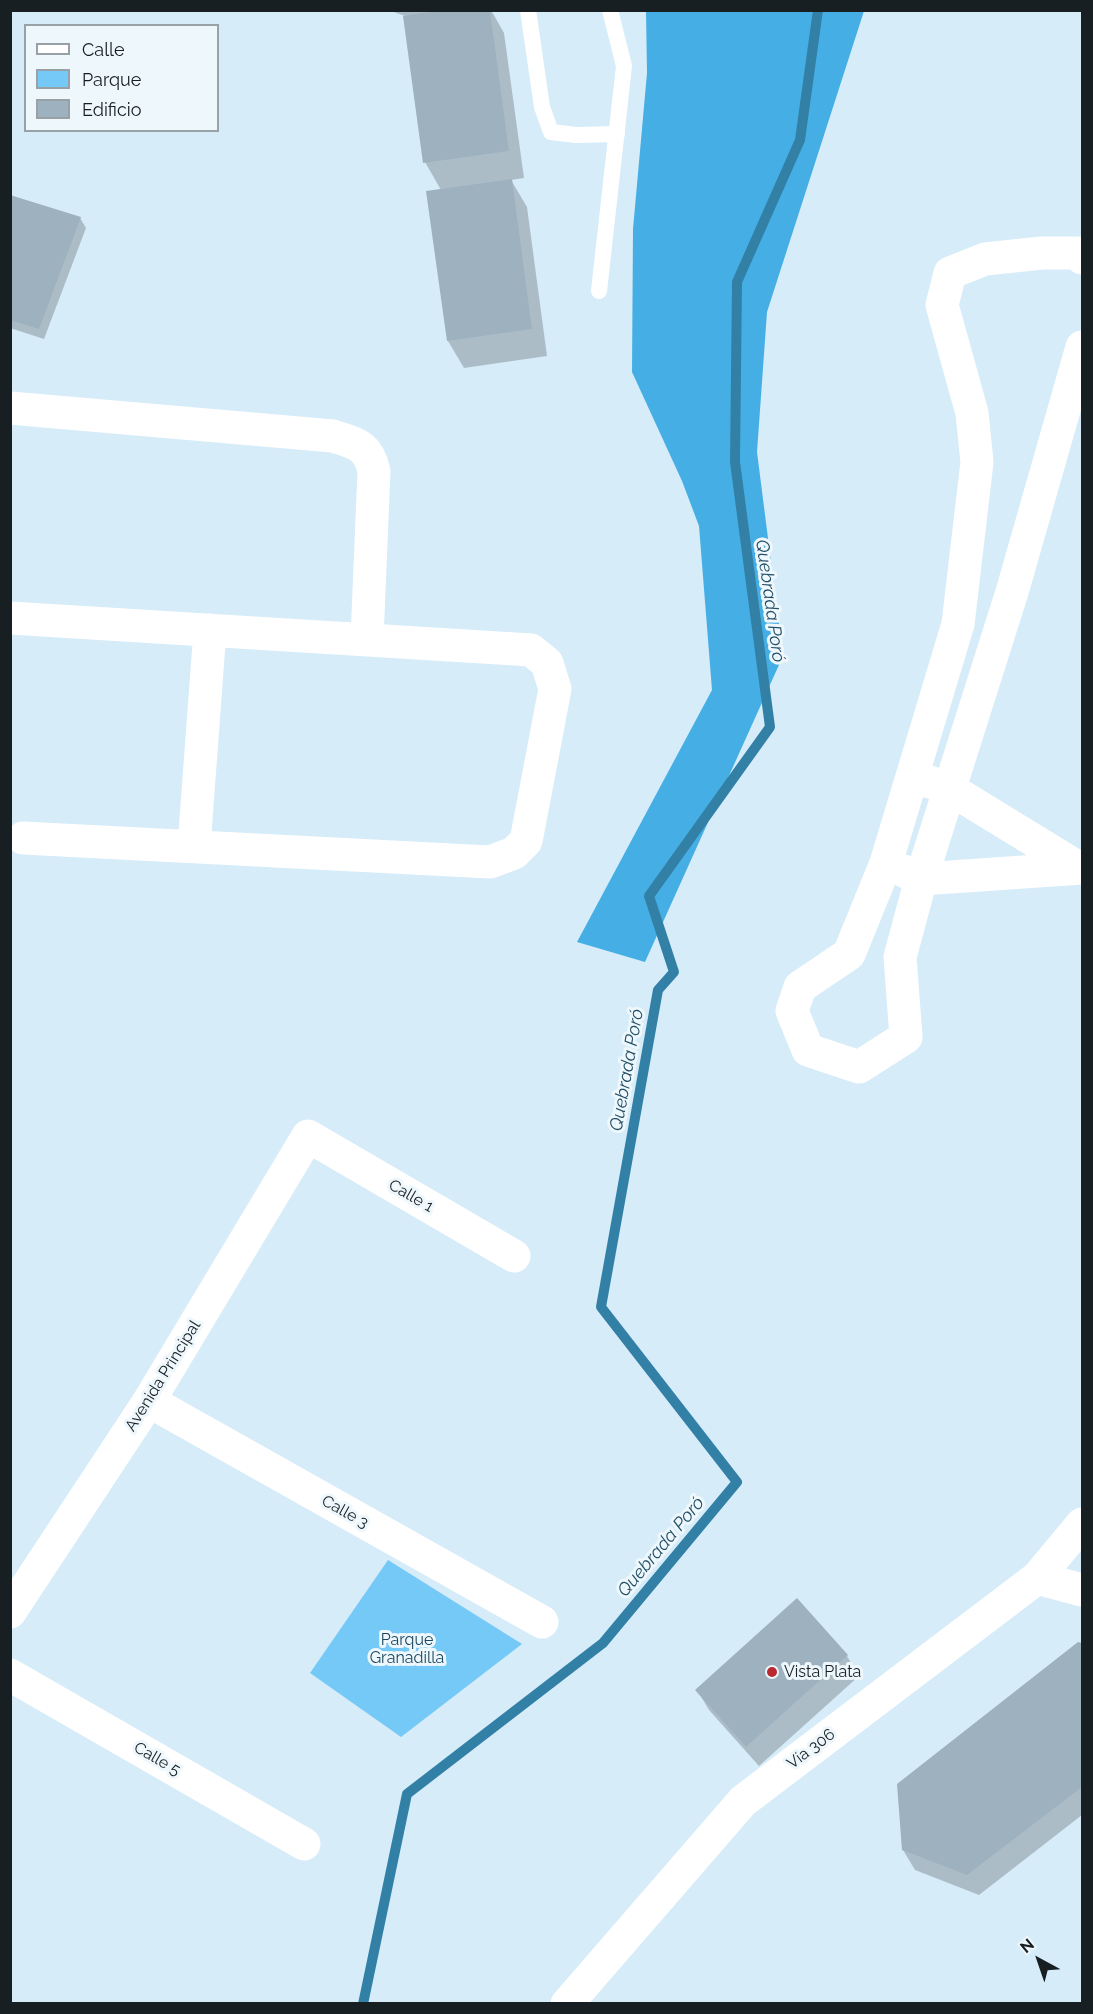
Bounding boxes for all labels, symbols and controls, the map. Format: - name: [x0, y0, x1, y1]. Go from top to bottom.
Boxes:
- legend: [24, 24, 219, 132]
- text: Calle: [82, 39, 125, 60]
- text: Parque: [82, 69, 141, 90]
- text: Edificio: [82, 99, 141, 120]
- water label: Quebrada Poró: [751, 538, 789, 664]
- water label: Quebrada Poró: [606, 1007, 648, 1133]
- street label: Calle 1: [385, 1176, 437, 1216]
- street label: Avenida Principal: [121, 1317, 205, 1435]
- street label: Calle 3: [318, 1491, 372, 1533]
- water label: Quebrada Poró: [613, 1493, 709, 1601]
- park label: Parque Granadilla: [370, 1630, 444, 1668]
- place label: Vista Plata: [784, 1662, 861, 1682]
- marker: Vista Plata: [765, 1665, 779, 1679]
- street label: Vía 306: [783, 1725, 839, 1773]
- street label: Calle 5: [130, 1738, 184, 1780]
- north arrow: [1009, 1930, 1069, 1990]
- text: N: [1016, 1935, 1038, 1957]

